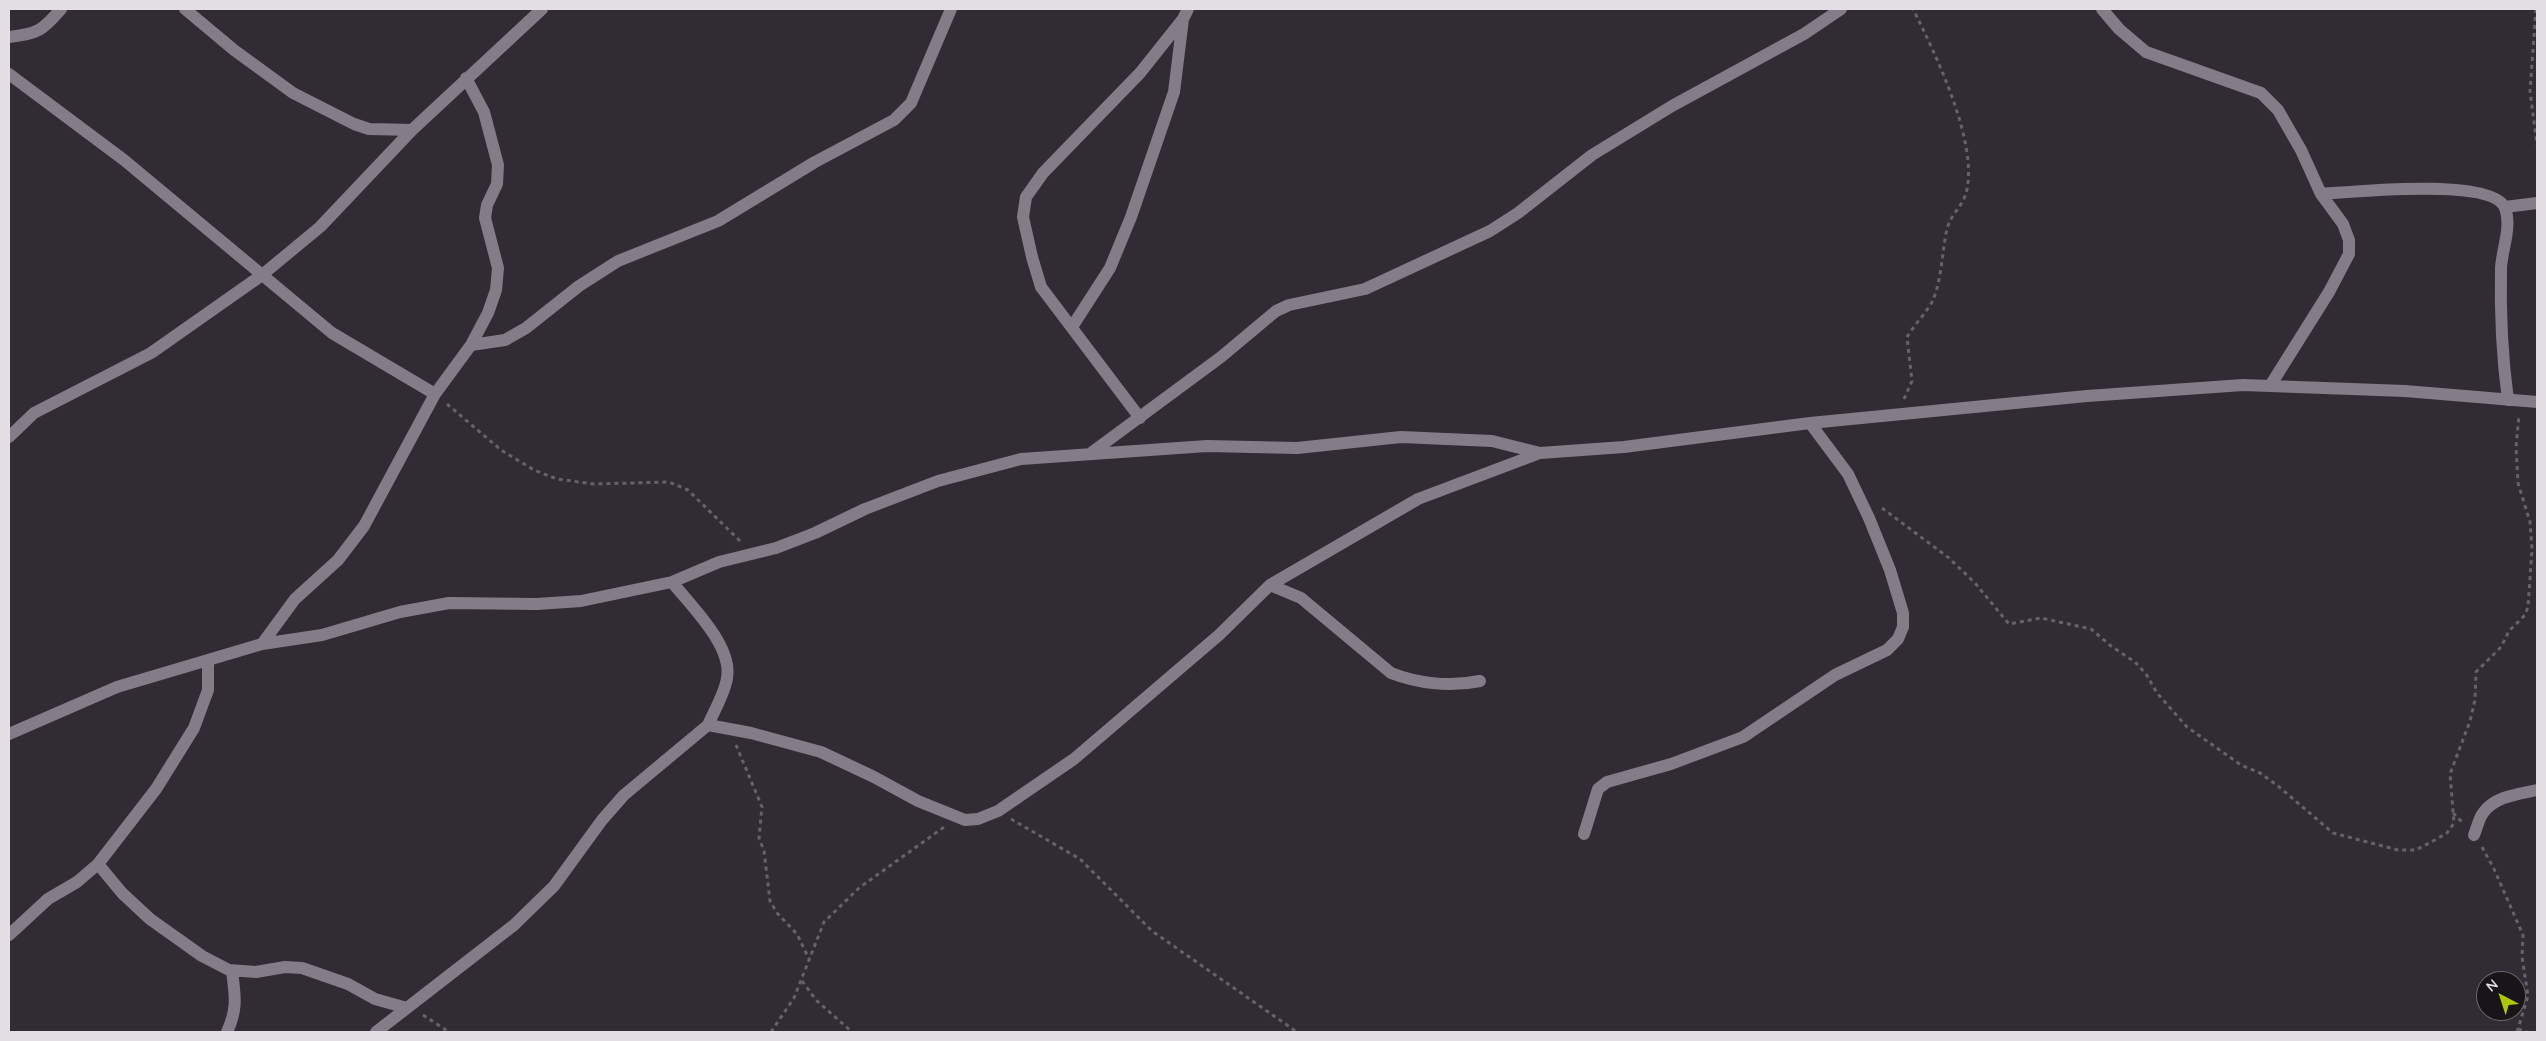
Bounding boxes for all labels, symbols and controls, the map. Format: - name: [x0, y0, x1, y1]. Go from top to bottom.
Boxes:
- north arrow: [2476, 971, 2526, 1021]
- text: N: [2482, 975, 2502, 995]

